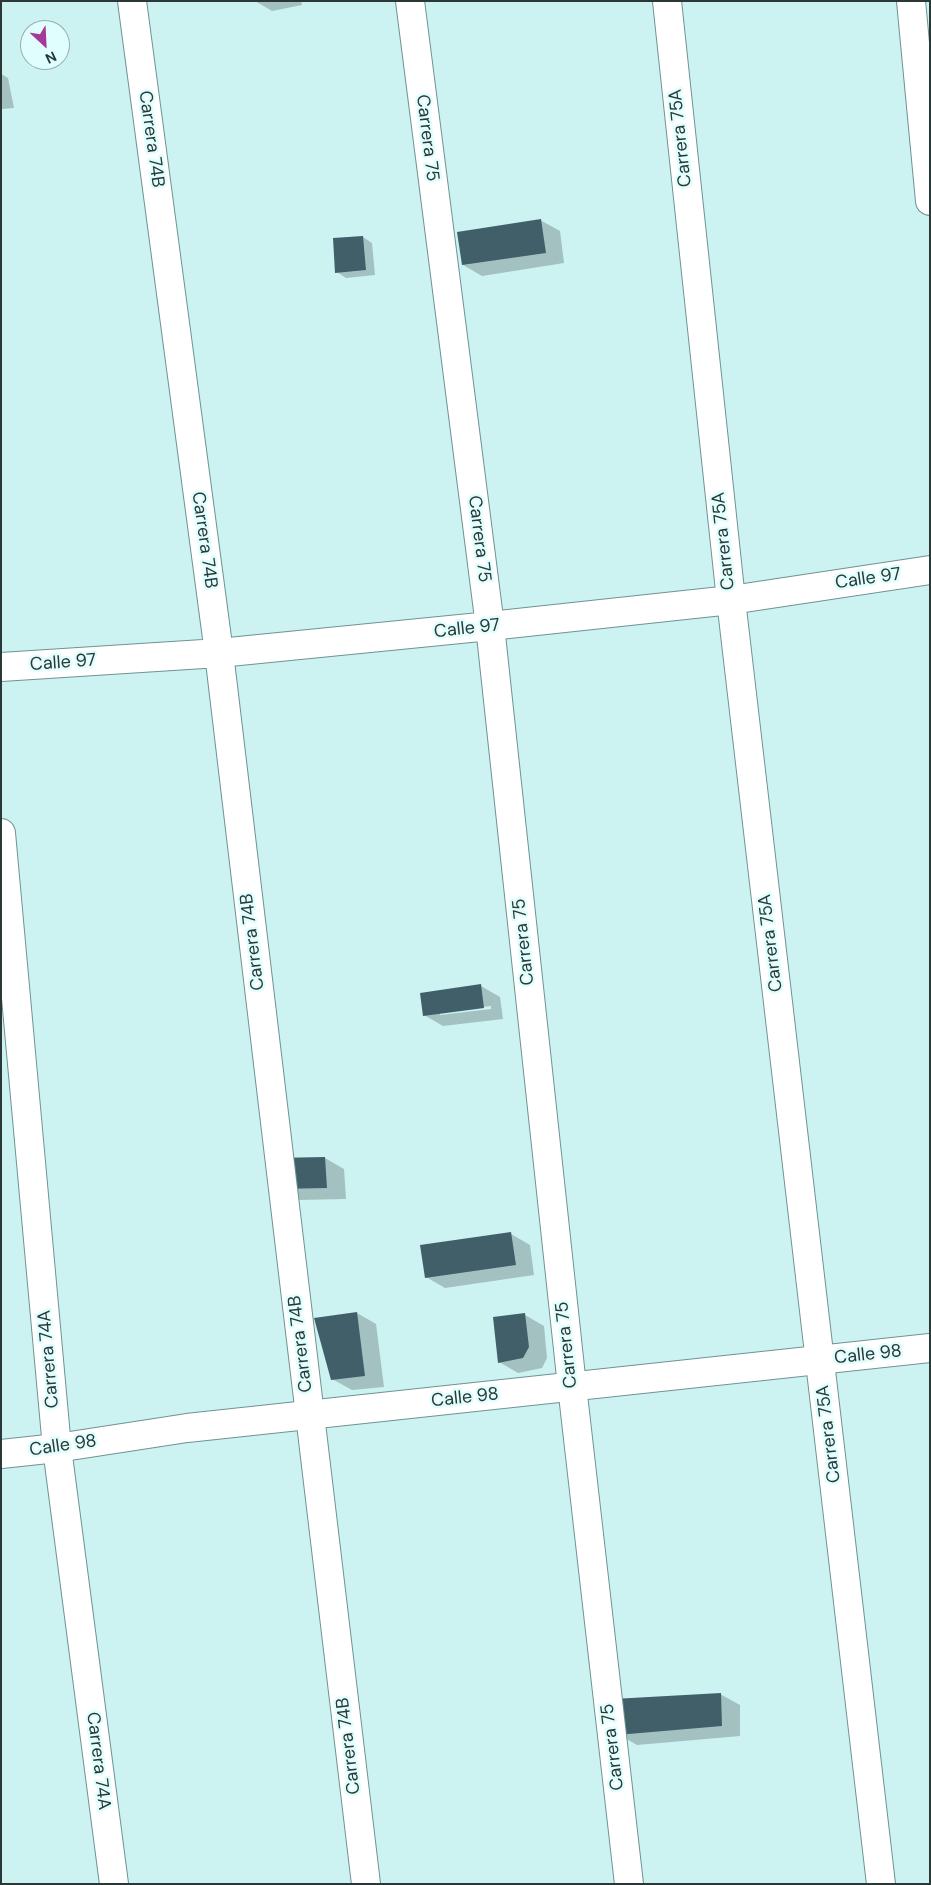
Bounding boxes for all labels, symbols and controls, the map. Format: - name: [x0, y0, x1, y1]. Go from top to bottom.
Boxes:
- north arrow: [20, 20, 70, 70]
- text: N: [42, 47, 59, 68]
- street label: Carrera 75A: [665, 88, 697, 188]
- street label: Carrera 74B: [134, 89, 168, 189]
- street label: Carrera 75: [411, 93, 443, 183]
- street label: Carrera 74B: [187, 490, 221, 590]
- street label: Carrera 75A: [708, 491, 740, 591]
- street label: Carrera 75: [463, 494, 495, 584]
- street label: Calle 97: [834, 564, 902, 594]
- street label: Calle 97: [433, 615, 501, 643]
- street label: Calle 97: [29, 650, 97, 676]
- street label: Carrera 74B: [236, 892, 270, 992]
- street label: Carrera 75A: [754, 893, 788, 993]
- street label: Carrera 75: [509, 898, 539, 986]
- street label: Carrera 74B: [284, 1294, 318, 1394]
- street label: Carrera 75: [552, 1301, 582, 1389]
- street label: Carrera 74A: [34, 1309, 64, 1409]
- street label: Calle 98: [833, 1341, 903, 1369]
- street label: Calle 98: [430, 1384, 500, 1412]
- street label: Carrera 75A: [812, 1384, 846, 1484]
- street label: Calle 98: [28, 1431, 98, 1461]
- street label: Carrera 74B: [332, 1696, 366, 1796]
- street label: Carrera 75: [597, 1702, 629, 1792]
- street label: Carrera 74A: [81, 1711, 115, 1811]

